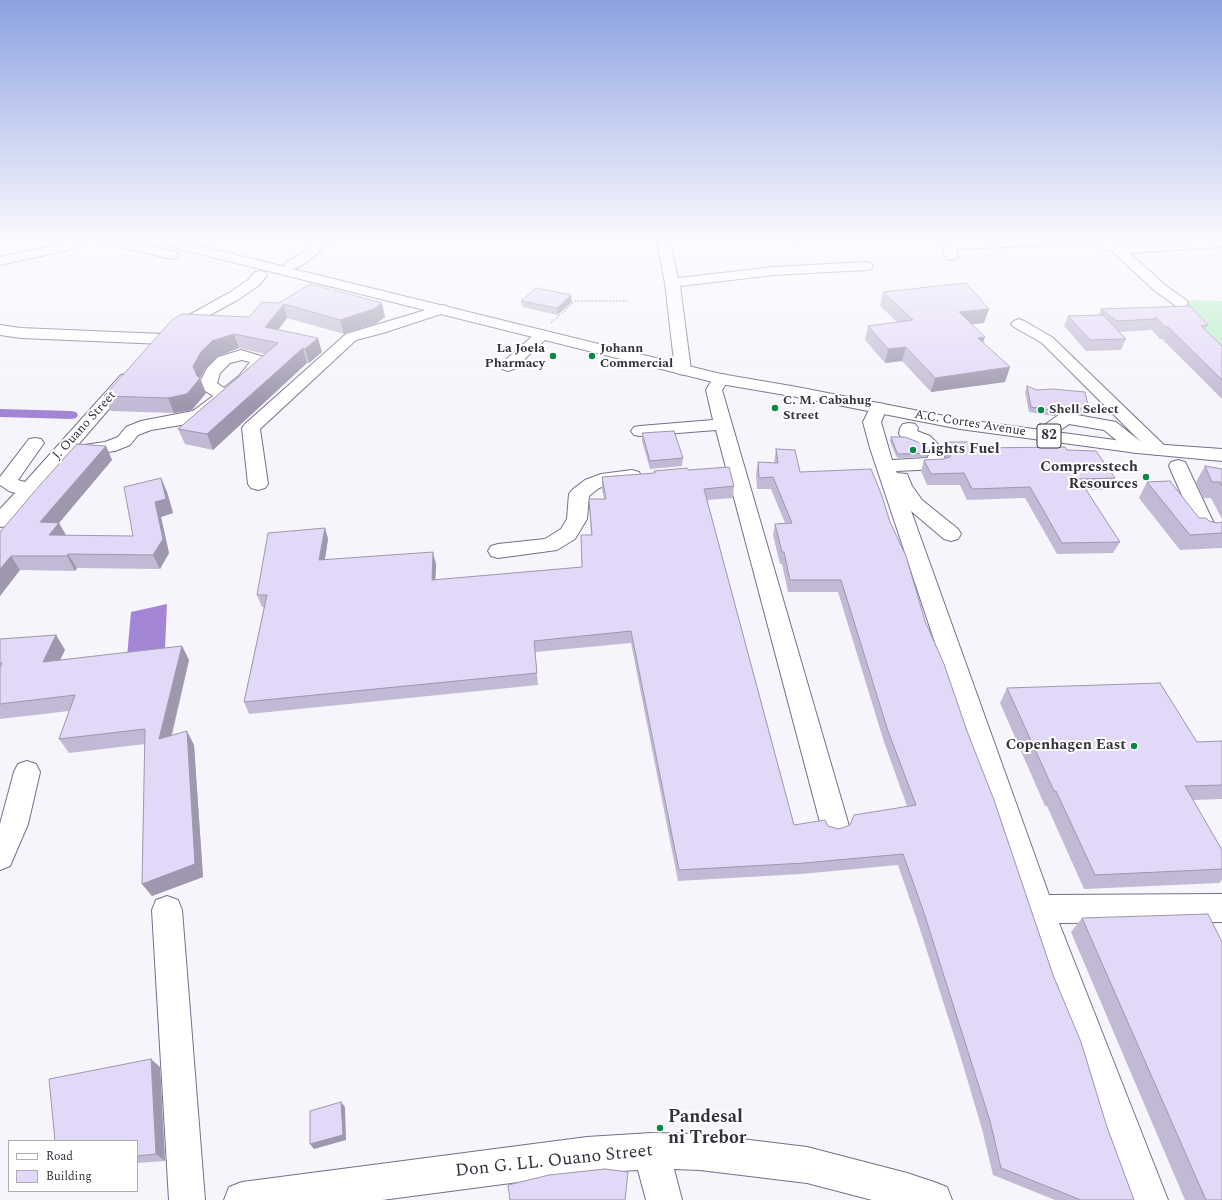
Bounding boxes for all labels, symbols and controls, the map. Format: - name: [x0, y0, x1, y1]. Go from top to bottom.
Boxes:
- place label: La Joela Pharmacy: [485, 341, 545, 372]
- place label: Johann Commercial: [600, 341, 673, 372]
- marker: La Joela Pharmacy: [548, 351, 558, 361]
- marker: Johann Commercial: [587, 351, 597, 361]
- street label: J. Ouano Street: [50, 388, 120, 464]
- place label: C. M. Cabahug Street: [783, 393, 872, 424]
- place label: Shell Select: [1049, 402, 1119, 418]
- marker: C. M. Cabahug Street: [770, 403, 780, 413]
- marker: Shell Select: [1036, 405, 1046, 415]
- street label: A.C. Cortes Avenue: [913, 407, 1027, 441]
- road number: 82: [1037, 424, 1061, 448]
- place label: Lights Fuel: [921, 441, 1000, 459]
- marker: Lights Fuel: [908, 445, 918, 455]
- place label: Compresstech Resources: [1040, 459, 1138, 494]
- marker: Compresstech Resources: [1141, 472, 1151, 482]
- place label: Copenhagen East: [1006, 737, 1126, 755]
- marker: Copenhagen East: [1129, 741, 1139, 751]
- place label: Pandesal ni Trebor: [668, 1107, 746, 1150]
- marker: Pandesal ni Trebor: [655, 1123, 665, 1133]
- legend: [8, 1140, 138, 1192]
- street label: Don G. LL. Ouano Street: [454, 1141, 654, 1183]
- text: Road: [46, 1147, 73, 1166]
- text: Building: [46, 1167, 92, 1186]

